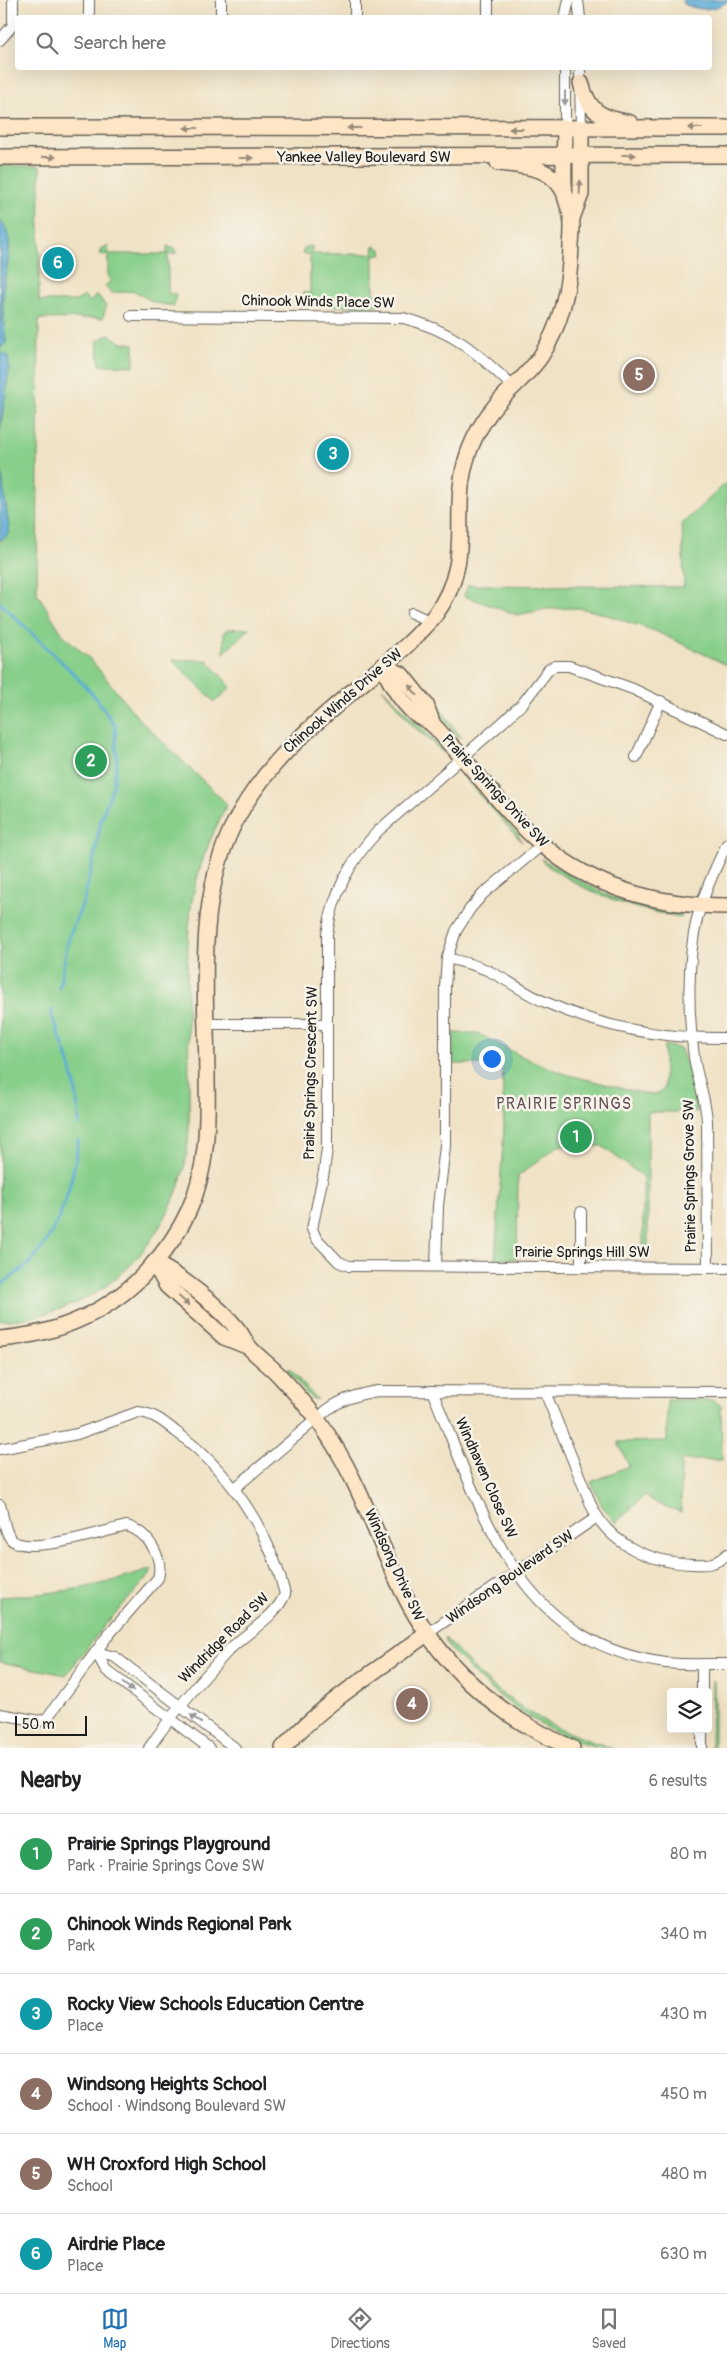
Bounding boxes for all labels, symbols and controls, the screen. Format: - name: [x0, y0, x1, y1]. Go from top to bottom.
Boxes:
- search box: [15, 15, 712, 70]
- icon: search: [33, 29, 61, 57]
- text: Search here: [73, 31, 166, 55]
- one-way arrow: [561, 91, 569, 107]
- one-way arrow: [183, 124, 199, 132]
- one-way arrow: [345, 124, 361, 132]
- one-way arrow: [687, 124, 703, 132]
- one-way arrow: [508, 125, 524, 133]
- street label: Yankee Valley Boulevard SW: [276, 148, 451, 167]
- one-way arrow: [622, 151, 638, 159]
- one-way arrow: [41, 153, 57, 161]
- one-way arrow: [238, 154, 254, 162]
- one-way arrow: [577, 179, 585, 195]
- pin: 6: [42, 244, 74, 282]
- street label: Chinook Winds Place SW: [241, 291, 395, 313]
- pin: 5: [623, 356, 655, 394]
- pin: 3: [317, 435, 349, 473]
- street label: Chinook Winds Drive SW: [280, 644, 406, 758]
- one-way arrow: [408, 684, 419, 697]
- street label: Prairie Springs Drive SW: [438, 730, 553, 852]
- pin: 2: [75, 742, 107, 780]
- street label: Prairie Springs Crescent SW: [300, 986, 322, 1160]
- your location: [479, 1046, 505, 1072]
- district label: PRAIRIE SPRINGS: [496, 1094, 632, 1114]
- street label: Prairie Springs Grove SW: [679, 1099, 701, 1253]
- pin: 1: [560, 1118, 592, 1156]
- street label: Prairie Springs Hill SW: [514, 1243, 650, 1262]
- one-way arrow: [177, 1295, 189, 1307]
- street label: Windhaven Close SW: [451, 1414, 521, 1542]
- street label: Windsong Drive SW: [360, 1506, 428, 1624]
- street label: Windsong Boulevard SW: [443, 1526, 577, 1628]
- street label: Windridge Road SW: [175, 1589, 273, 1687]
- one-way arrow: [121, 1682, 134, 1693]
- pin: 4: [396, 1685, 428, 1723]
- map controls: [667, 1688, 712, 1733]
- button: layers: [667, 1688, 712, 1733]
- scale bar: [15, 1713, 88, 1736]
- one-way arrow: [190, 1713, 203, 1724]
- text: 50 m: [22, 1716, 55, 1733]
- text: Nearby: [20, 1767, 81, 1794]
- text: 6 results: [649, 1771, 707, 1791]
- text: Prairie Springs Playground: [67, 1832, 270, 1856]
- text: 1: [33, 1844, 39, 1864]
- text: 80 m: [670, 1844, 707, 1864]
- text: Park · Prairie Springs Cove SW: [67, 1856, 265, 1876]
- text: Chinook Winds Regional Park: [67, 1912, 292, 1936]
- text: 2: [32, 1924, 40, 1944]
- text: 340 m: [660, 1924, 707, 1944]
- text: Park: [67, 1936, 95, 1956]
- text: Rocky View Schools Education Centre: [67, 1992, 364, 2016]
- text: 3: [32, 2004, 40, 2024]
- text: 430 m: [660, 2004, 707, 2024]
- text: Place: [67, 2016, 103, 2036]
- text: Windsong Heights School: [67, 2072, 267, 2096]
- text: 4: [31, 2084, 41, 2104]
- text: 450 m: [660, 2084, 707, 2104]
- text: School · Windsong Boulevard SW: [67, 2096, 286, 2116]
- text: WH Croxford High School: [67, 2152, 266, 2176]
- text: 5: [32, 2164, 40, 2184]
- text: 480 m: [661, 2164, 707, 2184]
- text: School: [67, 2176, 113, 2196]
- text: Airdrie Place: [67, 2232, 165, 2256]
- text: 6: [31, 2244, 41, 2264]
- text: 630 m: [660, 2244, 707, 2264]
- text: Place: [67, 2256, 103, 2276]
- tab: Map: [101, 2305, 129, 2352]
- tab: Directions: [330, 2305, 390, 2352]
- tab: Saved: [591, 2305, 626, 2352]

